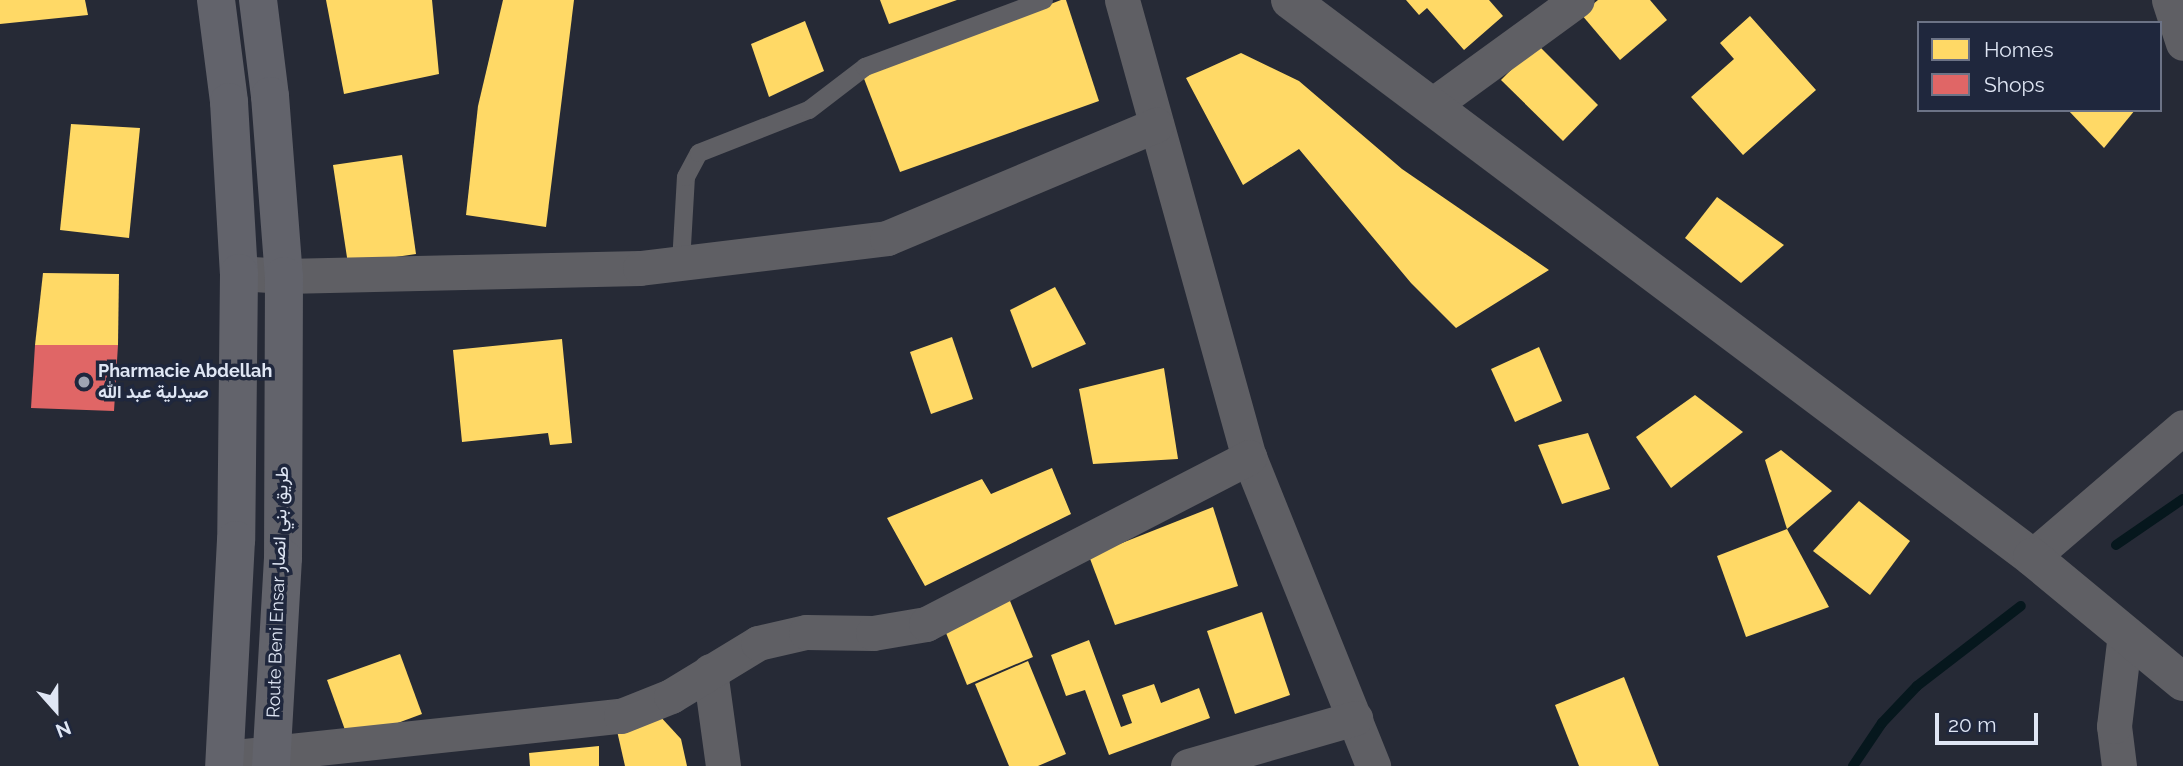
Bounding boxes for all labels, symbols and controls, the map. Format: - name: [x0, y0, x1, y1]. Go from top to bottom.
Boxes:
- legend: [1917, 21, 2162, 112]
- text: Homes: [1984, 37, 2054, 62]
- text: Shops: [1984, 72, 2045, 97]
- place label: Pharmacie Abdellah صيدلية عبد الله: [98, 361, 273, 404]
- marker: Pharmacie Abdellah صيدلية عبد الله: [76, 374, 92, 390]
- street label: Route Beni Ensar طريق بني انصار: [263, 466, 293, 718]
- north arrow: [21, 675, 91, 745]
- scale bar: [1938, 700, 2041, 744]
- text: 20 m: [1948, 712, 1996, 737]
- text: N: [53, 717, 74, 742]

